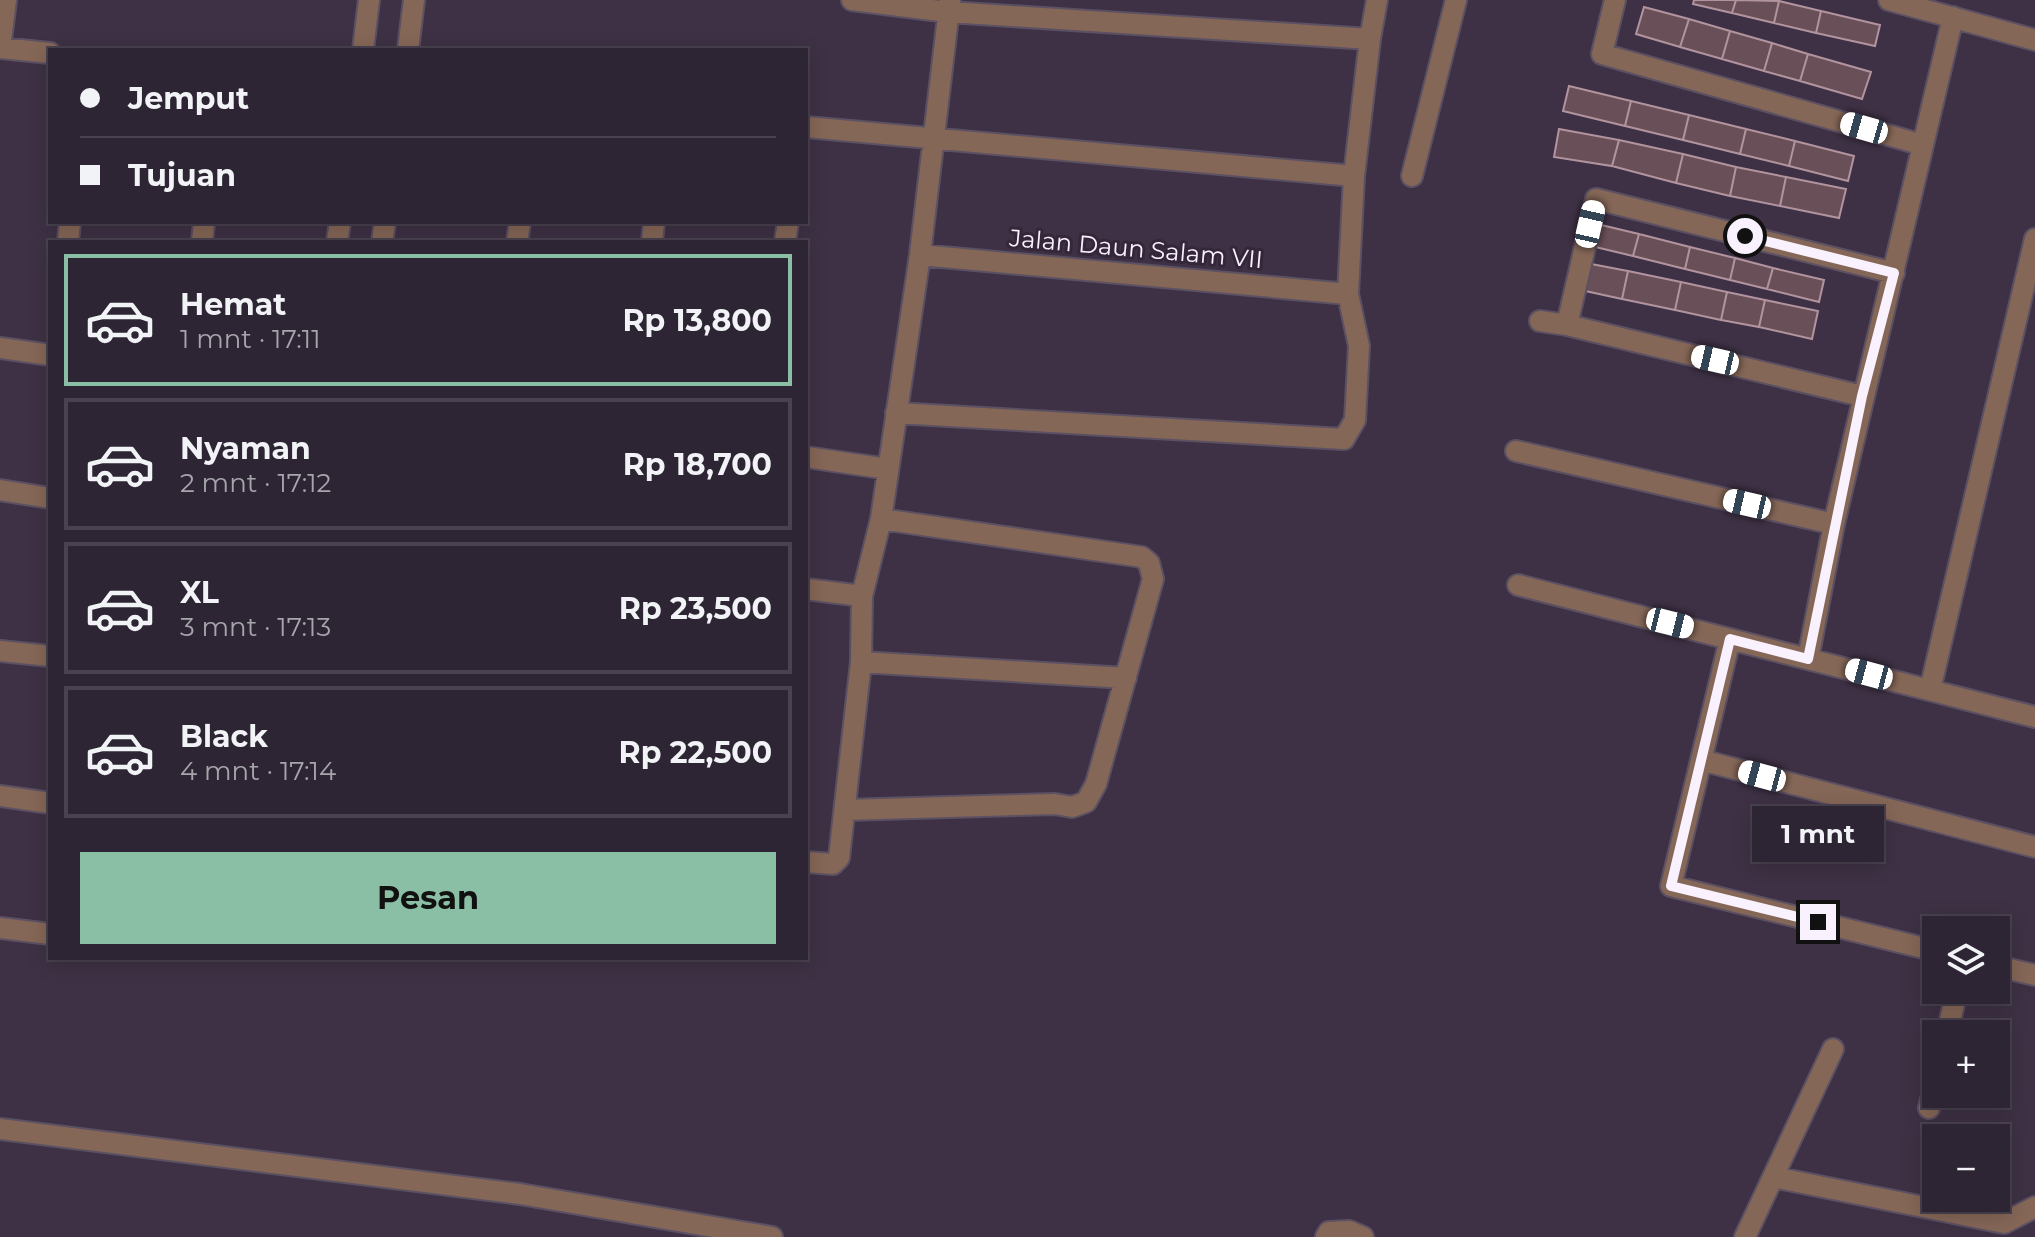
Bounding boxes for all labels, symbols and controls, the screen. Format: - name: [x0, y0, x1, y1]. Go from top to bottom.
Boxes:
- text: Jemput: [128, 80, 249, 117]
- car: [1838, 110, 1890, 146]
- text: Tujuan: [128, 157, 236, 194]
- car: [1573, 198, 1607, 250]
- route start: [1727, 218, 1763, 254]
- street label: Jalan Daun Salam VII: [1007, 223, 1264, 274]
- icon: car: [84, 284, 156, 356]
- text: Hemat: [180, 286, 286, 323]
- text: Rp 13,800: [623, 302, 772, 339]
- text: 1 mnt · 17:11: [180, 323, 321, 355]
- car: [1689, 343, 1741, 377]
- icon: car: [84, 428, 156, 500]
- text: Nyaman: [180, 430, 311, 467]
- text: Rp 18,700: [623, 446, 772, 483]
- text: 2 mnt · 17:12: [180, 467, 331, 499]
- car: [1721, 487, 1773, 521]
- icon: car: [84, 572, 156, 644]
- text: XL: [180, 574, 219, 611]
- text: Rp 23,500: [619, 590, 772, 627]
- car: [1644, 606, 1696, 640]
- text: 3 mnt · 17:13: [180, 611, 331, 643]
- car: [1843, 656, 1895, 692]
- icon: car: [84, 716, 156, 788]
- text: Black: [180, 718, 268, 755]
- text: Rp 22,500: [619, 734, 772, 771]
- text: 4 mnt · 17:14: [180, 755, 336, 787]
- car: [1736, 758, 1788, 794]
- callout: 1 mnt: [1752, 806, 1884, 862]
- text: 1 mnt: [1781, 818, 1855, 850]
- button: Pesan: [80, 852, 776, 944]
- route end: [1800, 904, 1836, 940]
- map controls: [1922, 916, 2010, 1212]
- button: layers: [1922, 916, 2010, 1004]
- button: +: [1922, 1020, 2010, 1108]
- button: −: [1922, 1124, 2010, 1212]

